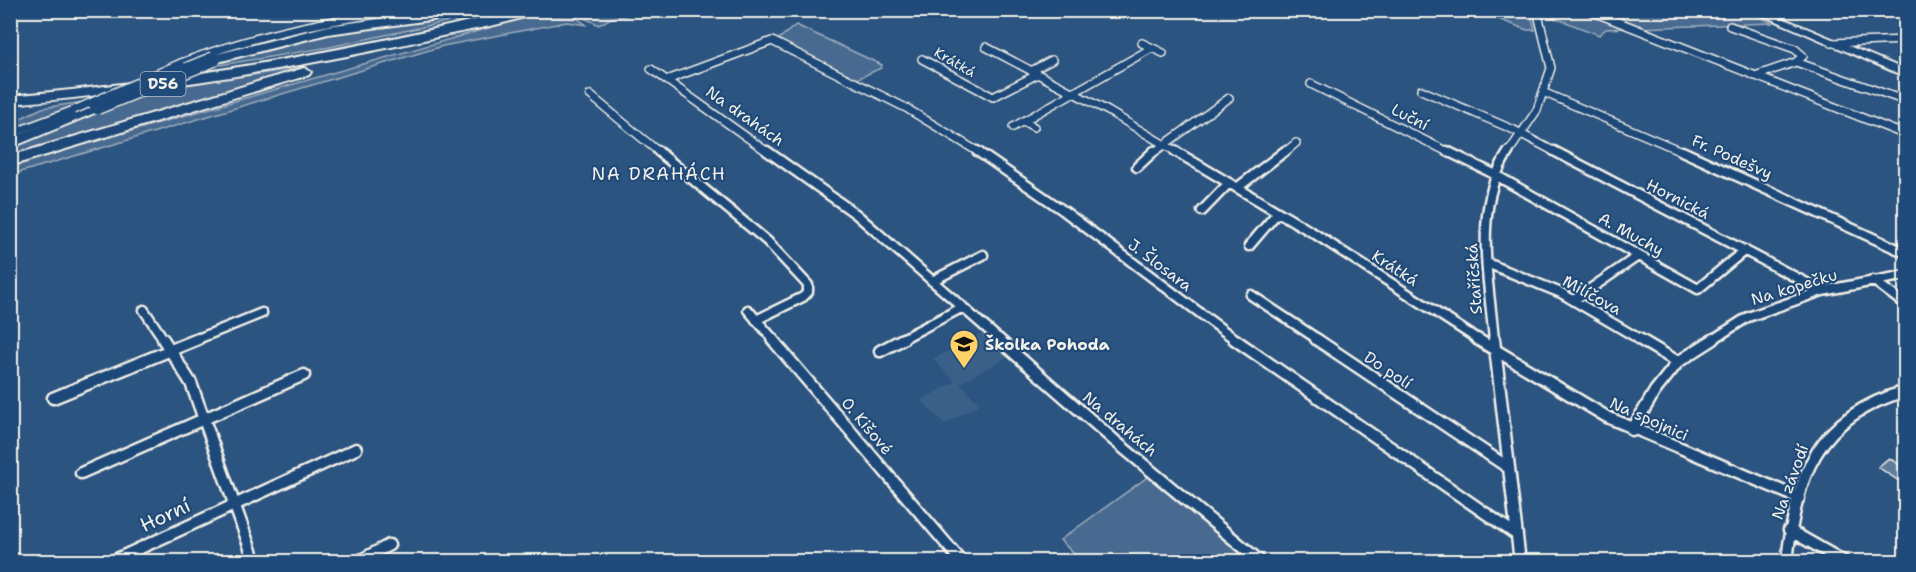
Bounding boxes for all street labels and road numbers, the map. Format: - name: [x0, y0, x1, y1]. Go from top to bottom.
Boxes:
- street label: Krátká: [931, 43, 979, 81]
- road number: D56: [140, 72, 186, 96]
- street label: Na drahách: [702, 81, 788, 151]
- street label: Luční: [1388, 99, 1433, 135]
- street label: Fr. Podešvy: [1688, 130, 1776, 184]
- street label: Hornická: [1643, 174, 1713, 224]
- street label: A. Muchy: [1595, 207, 1667, 261]
- street label: J. Šlosara: [1124, 234, 1196, 296]
- street label: Staříčská: [1461, 243, 1487, 315]
- street label: Krátká: [1368, 245, 1422, 291]
- street label: Na kopečku: [1748, 264, 1840, 310]
- street label: Milíčova: [1559, 270, 1625, 320]
- street label: Do polí: [1360, 346, 1416, 394]
- street label: Na drahách: [1078, 387, 1162, 461]
- street label: Na spojnici: [1606, 392, 1692, 446]
- street label: O. Kišové: [837, 393, 897, 459]
- street label: Na závodí: [1767, 441, 1813, 523]
- street label: Horní: [136, 492, 195, 538]

